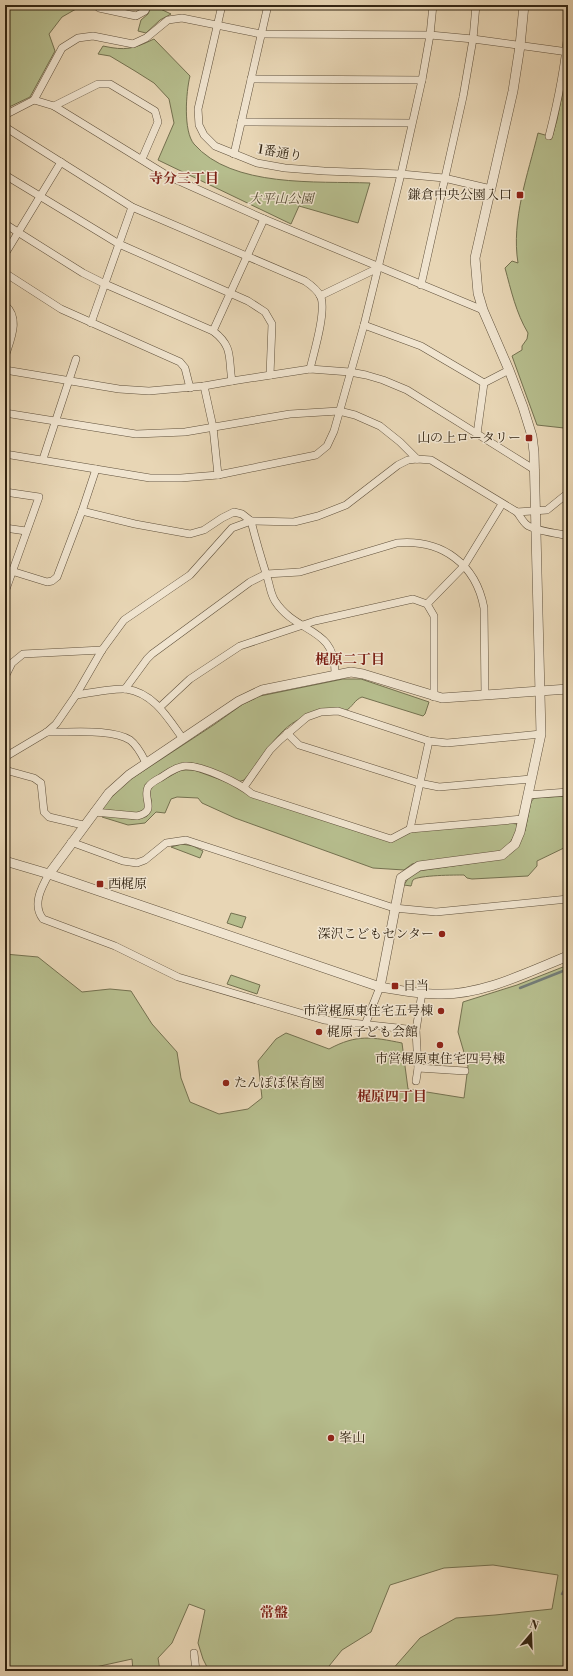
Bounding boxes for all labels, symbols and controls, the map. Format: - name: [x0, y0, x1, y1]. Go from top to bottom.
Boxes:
- street label: 1番通り: [257, 141, 303, 165]
- district label: 寺分三丁目: [149, 170, 219, 188]
- place label: 鎌倉中央公園入口: [408, 187, 512, 203]
- marker: 鎌倉中央公園入口: [515, 190, 525, 200]
- park label: 大平山公園: [248, 191, 315, 207]
- place label: 山の上ロータリー: [417, 430, 521, 446]
- marker: 山の上ロータリー: [524, 433, 534, 443]
- district label: 梶原二丁目: [315, 651, 385, 669]
- place label: 西梶原: [108, 876, 147, 892]
- marker: 西梶原: [95, 879, 105, 889]
- place label: 深沢こどもセンター: [318, 926, 434, 942]
- marker: 深沢こどもセンター: [437, 929, 447, 939]
- place label: 日当: [403, 978, 429, 994]
- marker: 日当: [390, 981, 400, 991]
- place label: 市営梶原東住宅五号棟: [303, 1003, 433, 1019]
- marker: 市営梶原東住宅五号棟: [436, 1006, 446, 1016]
- place label: 梶原子ども会館: [327, 1024, 418, 1040]
- marker: 梶原子ども会館: [314, 1027, 324, 1037]
- marker: 市営梶原東住宅四号棟: [435, 1040, 445, 1050]
- place label: 市営梶原東住宅四号棟: [375, 1051, 505, 1067]
- place label: たんぽぽ保育園: [234, 1075, 325, 1091]
- marker: たんぽぽ保育園: [221, 1078, 231, 1088]
- district label: 梶原四丁目: [357, 1088, 427, 1106]
- place label: 峯山: [339, 1430, 365, 1446]
- marker: 峯山: [326, 1433, 336, 1443]
- district label: 常盤: [260, 1604, 288, 1622]
- north arrow: [511, 1614, 551, 1654]
- text: N: [528, 1617, 541, 1634]

